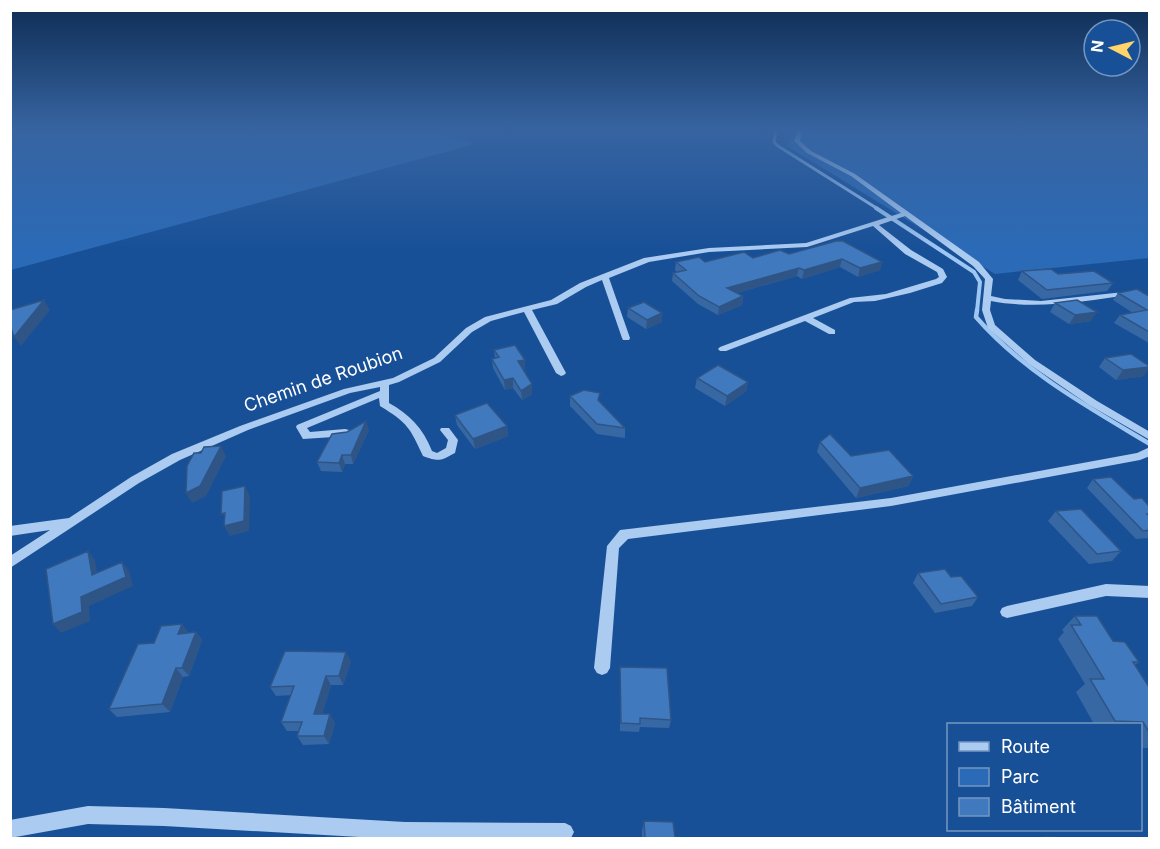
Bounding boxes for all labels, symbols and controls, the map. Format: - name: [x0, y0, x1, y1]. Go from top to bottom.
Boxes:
- north arrow: [1082, 18, 1142, 78]
- text: N: [1086, 39, 1108, 53]
- street label: Chemin de Roubion: [241, 342, 405, 416]
- legend: [947, 723, 1142, 831]
- text: Route: [1001, 736, 1050, 757]
- text: Parc: [1001, 766, 1039, 787]
- text: Bâtiment: [1001, 796, 1076, 817]

